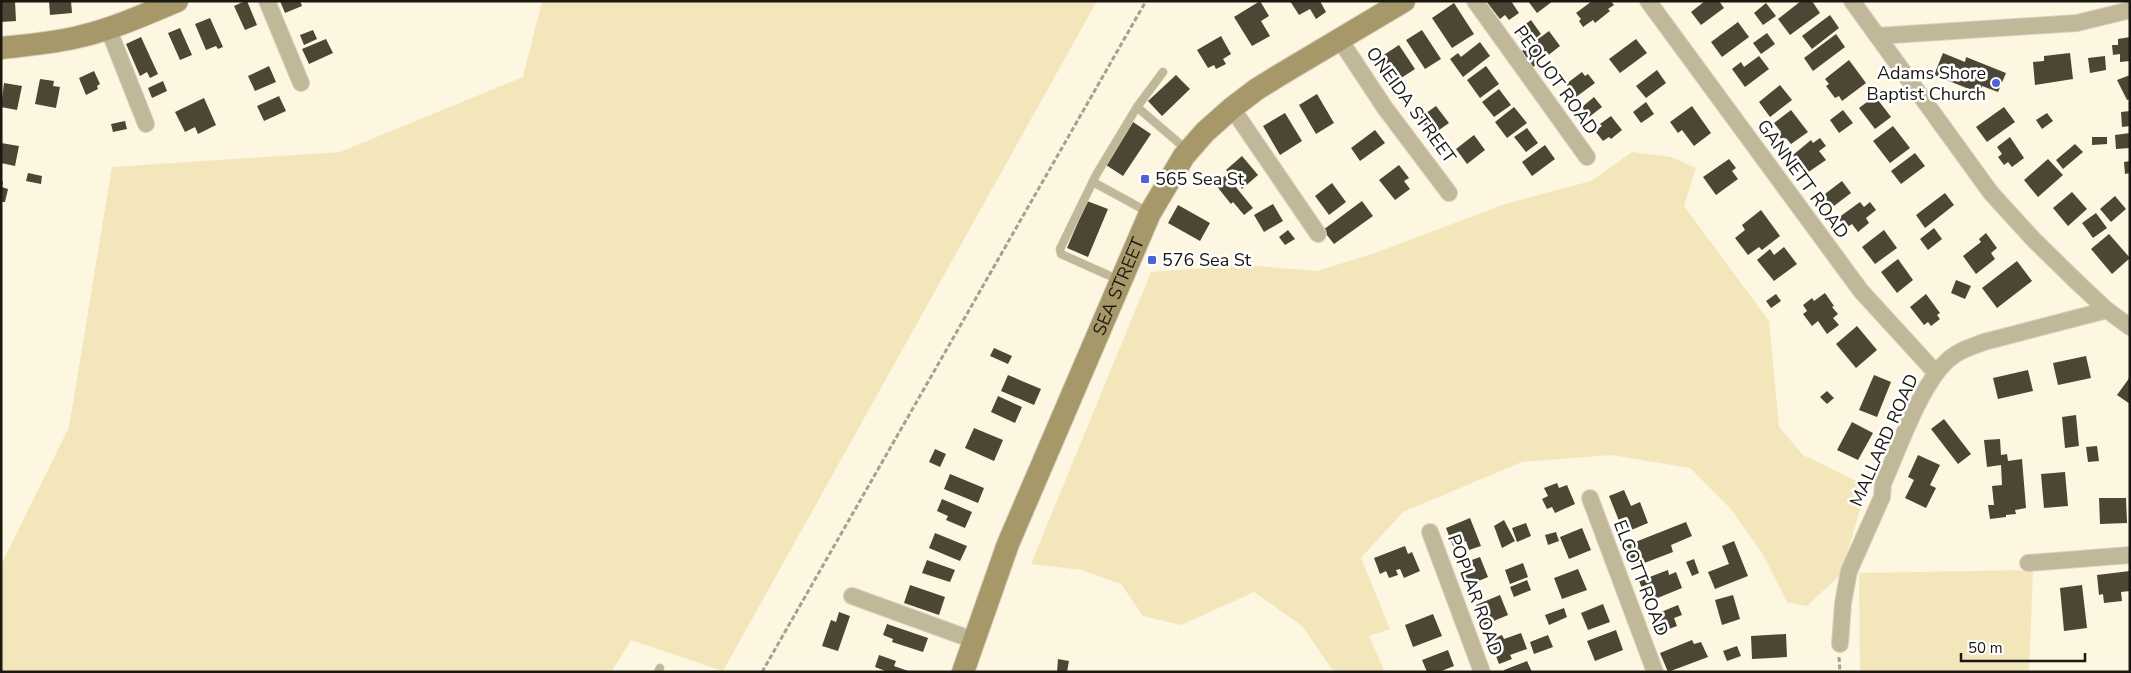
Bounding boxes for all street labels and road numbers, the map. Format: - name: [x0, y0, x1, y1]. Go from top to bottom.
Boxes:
- street label: PEQUOT ROAD: [1508, 21, 1604, 139]
- street label: ONEIDA STREET: [1361, 42, 1461, 168]
- street label: GANNETT ROAD: [1752, 115, 1854, 243]
- street label: SEA STREET: [1087, 234, 1150, 339]
- street label: MALLARD ROAD: [1844, 370, 1924, 510]
- street label: ELCOTT ROAD: [1608, 516, 1674, 640]
- street label: POPLAR ROAD: [1442, 531, 1508, 659]

